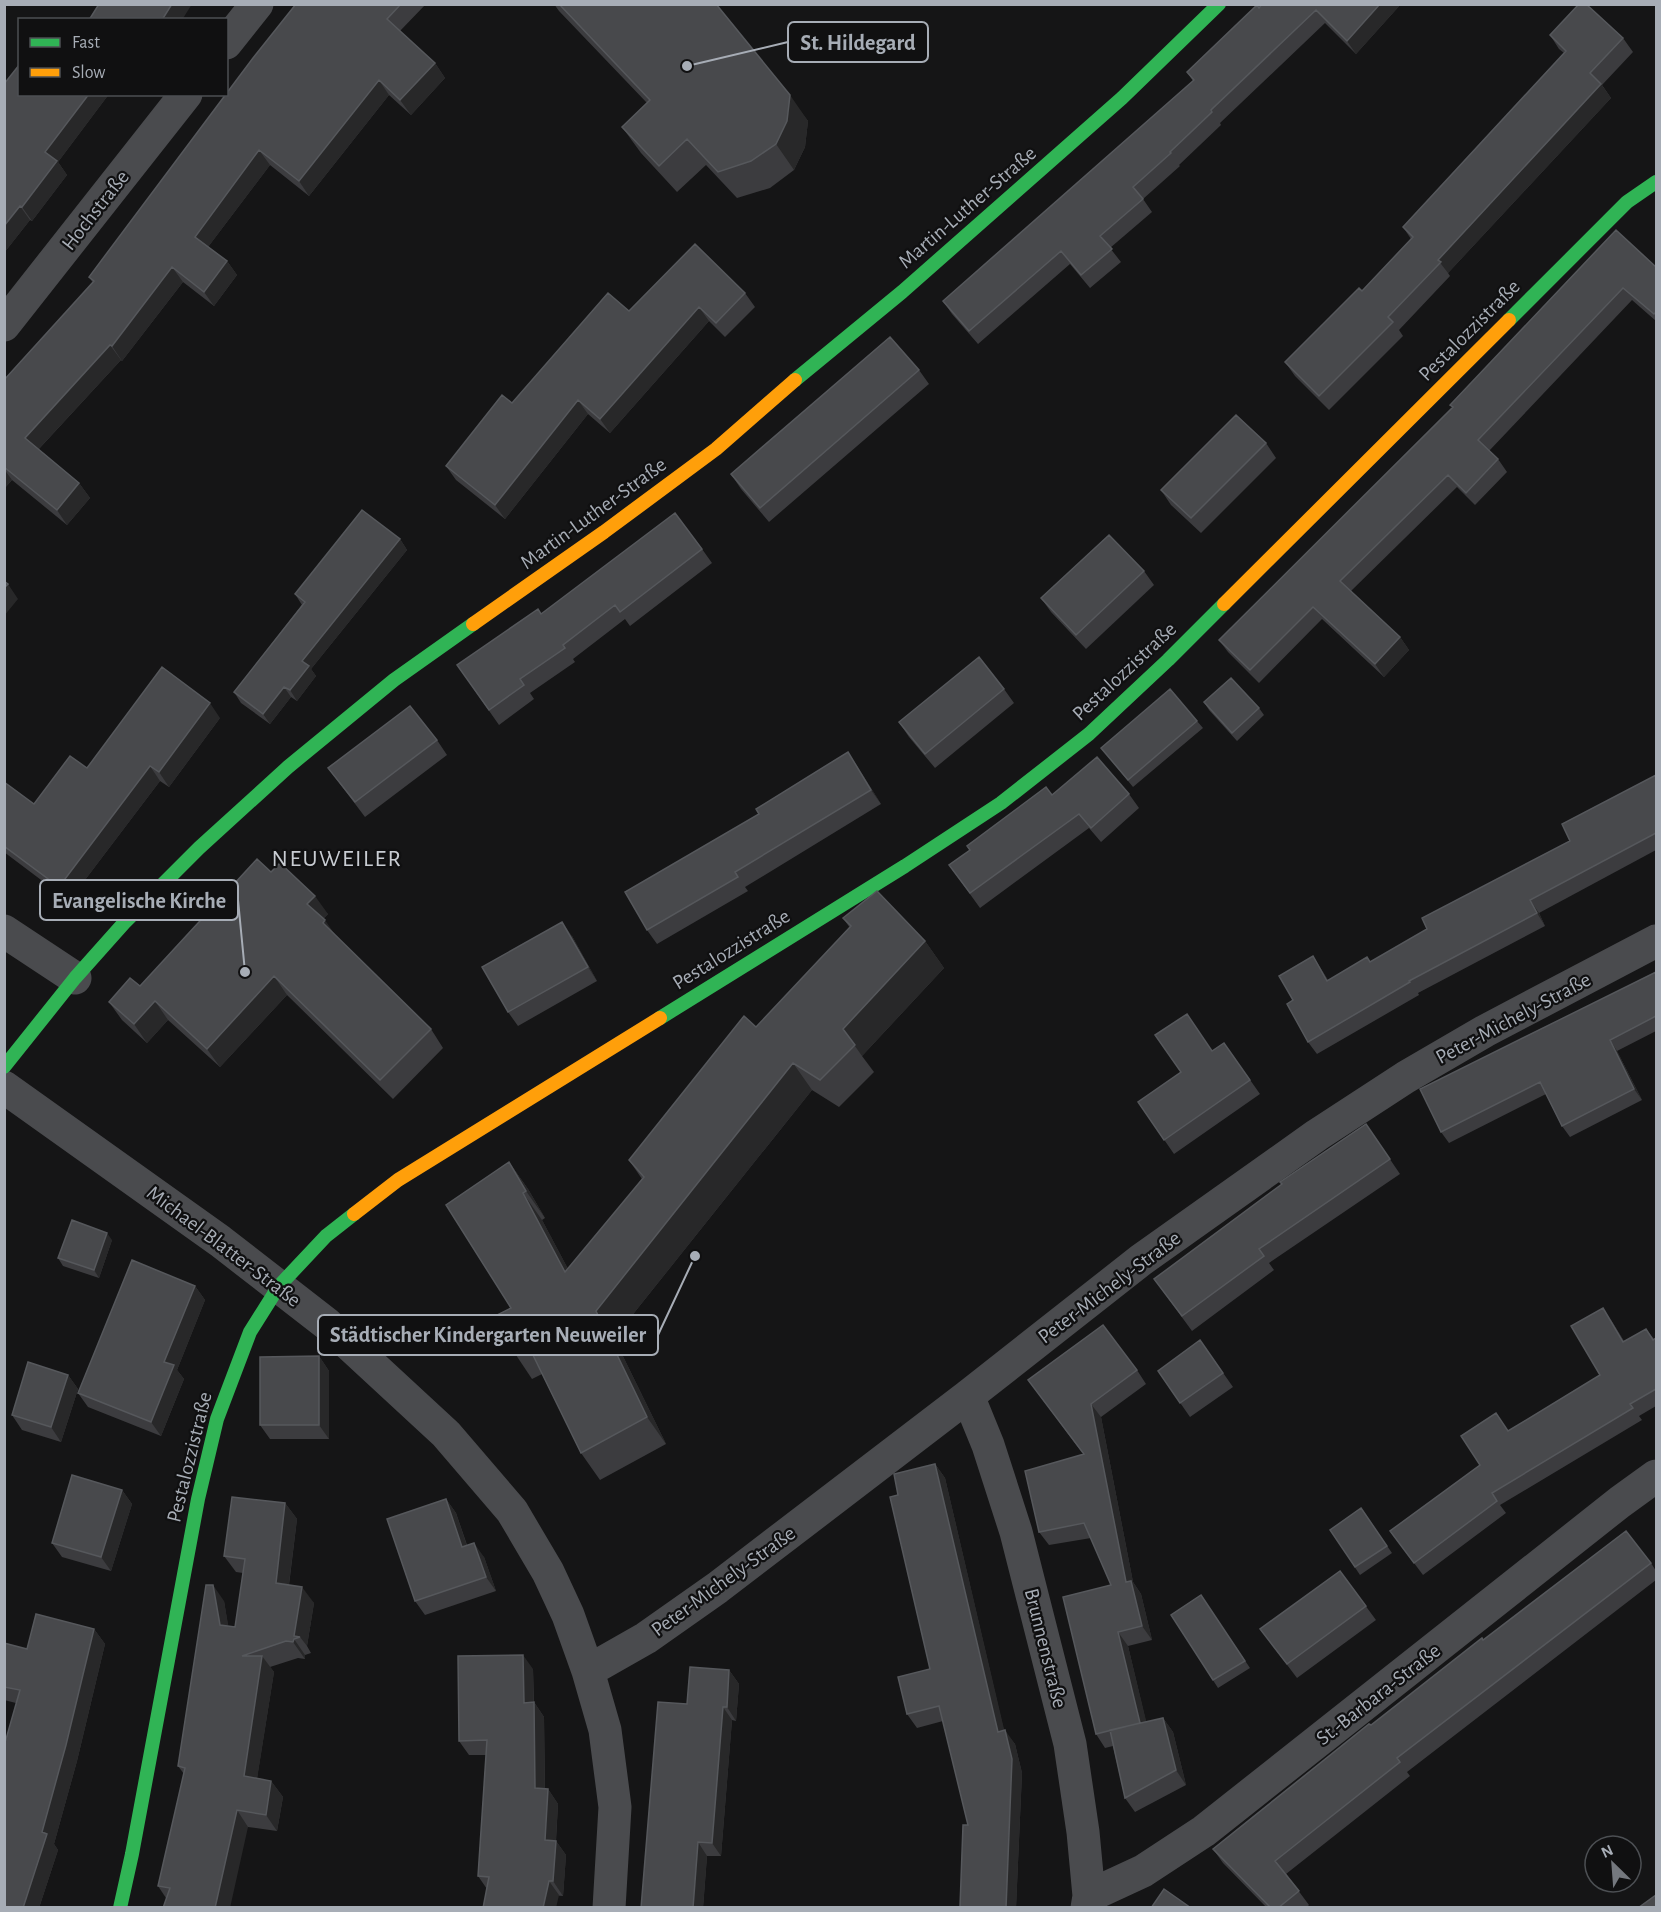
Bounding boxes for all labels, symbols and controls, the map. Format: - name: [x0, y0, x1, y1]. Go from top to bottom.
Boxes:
- legend: [18, 18, 228, 96]
- callout: St. Hildegard: [788, 22, 928, 62]
- text: St. Hildegard: [800, 32, 916, 54]
- text: Fast: [72, 34, 100, 52]
- text: Slow: [72, 64, 105, 82]
- street label: Martin-Luther-Straße: [895, 142, 1040, 273]
- street label: Hochstraße: [58, 166, 133, 254]
- street label: Pestalozzistraße: [1415, 276, 1524, 385]
- street label: Martin-Luther-Straße: [517, 454, 670, 573]
- street label: Pestalozzistraße: [1068, 618, 1180, 725]
- district label: NEUWEILER: [272, 847, 402, 871]
- callout: Evangelische Kirche: [40, 880, 238, 920]
- text: Evangelische Kirche: [52, 890, 226, 912]
- street label: Pestalozzistraße: [669, 905, 793, 994]
- street label: Peter-Michely-Straße: [1432, 969, 1594, 1068]
- street label: Michael-Blatter-Straße: [143, 1182, 305, 1311]
- street label: Peter-Michely-Straße: [1034, 1227, 1184, 1348]
- callout: Städtischer Kindergarten Neuweiler: [318, 1315, 658, 1355]
- text: Städtischer Kindergarten Neuweiler: [330, 1324, 647, 1346]
- street label: Pestalozzistraße: [163, 1390, 216, 1524]
- street label: Peter-Michely-Straße: [647, 1522, 799, 1641]
- street label: Brunnenstraße: [1021, 1586, 1071, 1710]
- street label: St.-Barbara-Straße: [1312, 1640, 1444, 1749]
- north arrow: [1583, 1834, 1643, 1894]
- text: N: [1599, 1842, 1616, 1861]

